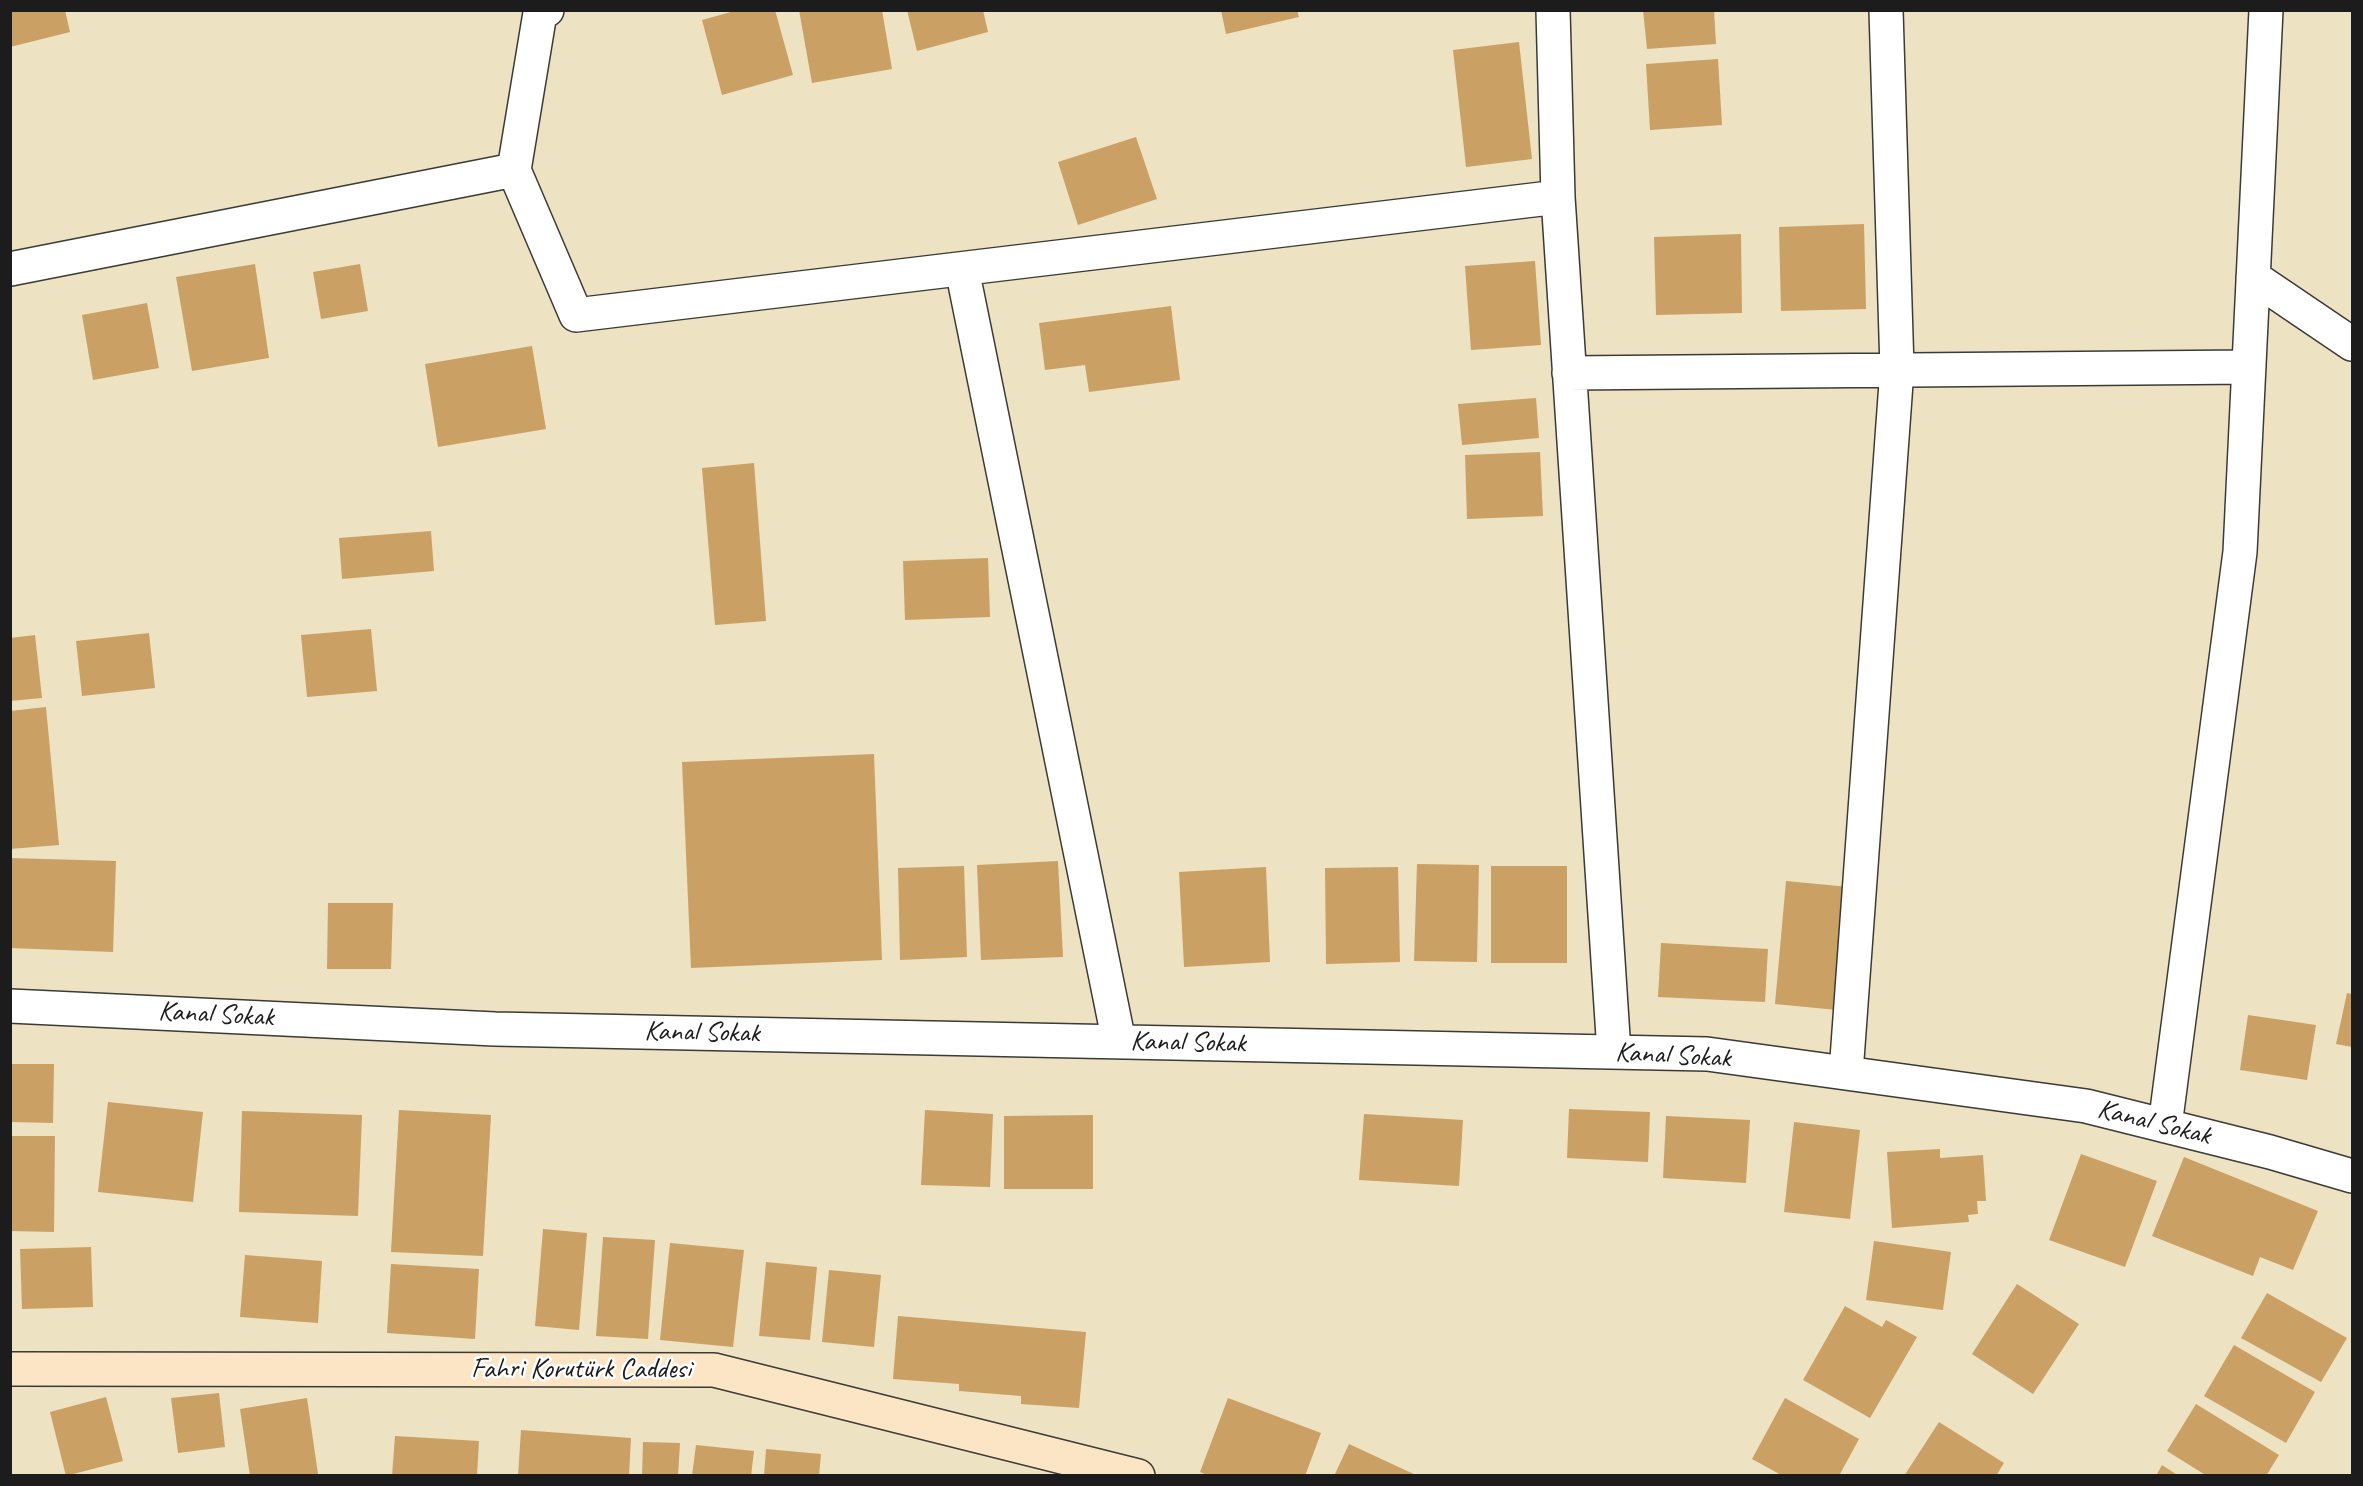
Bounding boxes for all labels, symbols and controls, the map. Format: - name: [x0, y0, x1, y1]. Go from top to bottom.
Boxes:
- street label: Kanal Sokak: [158, 995, 274, 1035]
- street label: Kanal Sokak: [644, 1015, 760, 1051]
- street label: Kanal Sokak: [1130, 1025, 1246, 1061]
- street label: Kanal Sokak: [1615, 1036, 1731, 1076]
- street label: Kanal Sokak: [2094, 1093, 2214, 1153]
- street label: Fahri Korutürk Caddesi: [471, 1353, 691, 1387]

